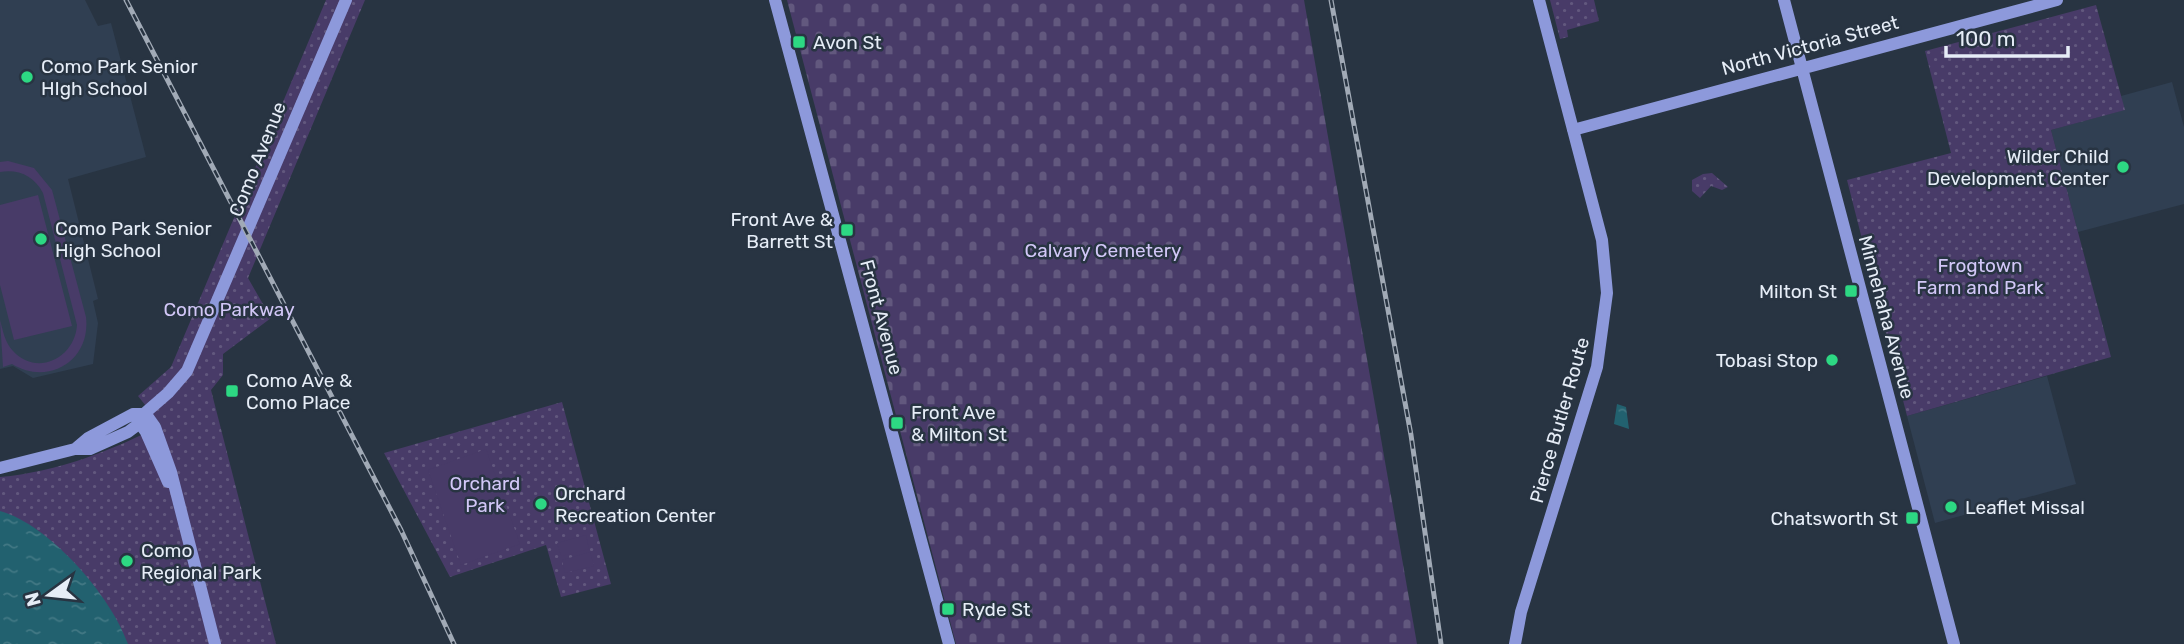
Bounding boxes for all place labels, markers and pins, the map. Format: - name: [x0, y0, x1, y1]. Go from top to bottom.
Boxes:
- place label: Avon St: [813, 31, 882, 54]
- marker: Avon St: [791, 34, 807, 50]
- place label: Como Park Senior HIgh School: [41, 55, 198, 100]
- marker: Como Park Senior HIgh School: [19, 69, 35, 85]
- place label: Wilder Child Development Center: [1927, 145, 2110, 190]
- marker: Wilder Child Development Center: [2115, 159, 2131, 175]
- place label: Front Ave & Barrett St: [730, 208, 834, 253]
- place label: Como Park Senior High School: [55, 217, 212, 262]
- marker: Front Ave & Barrett St: [839, 222, 855, 238]
- marker: Como Park Senior High School: [33, 231, 49, 247]
- place label: Milton St: [1759, 280, 1838, 303]
- marker: Milton St: [1843, 283, 1859, 299]
- place label: Tobasi Stop: [1716, 349, 1818, 372]
- marker: Tobasi Stop: [1824, 352, 1840, 368]
- place label: Como Ave & Como Place: [246, 369, 352, 414]
- marker: Como Ave & Como Place: [224, 383, 240, 399]
- place label: Front Ave & Milton St: [911, 401, 1007, 446]
- marker: Front Ave & Milton St: [889, 415, 905, 431]
- place label: Orchard Recreation Center: [555, 482, 716, 527]
- marker: Orchard Recreation Center: [533, 496, 549, 512]
- place label: Leaflet Missal: [1965, 496, 2085, 519]
- marker: Leaflet Missal: [1943, 499, 1959, 515]
- place label: Chatsworth St: [1771, 507, 1899, 530]
- marker: Chatsworth St: [1904, 510, 1920, 526]
- place label: Como Regional Park: [141, 539, 262, 584]
- marker: Como Regional Park: [119, 553, 135, 569]
- place label: Ryde St: [962, 598, 1031, 621]
- marker: Ryde St: [940, 601, 956, 617]

